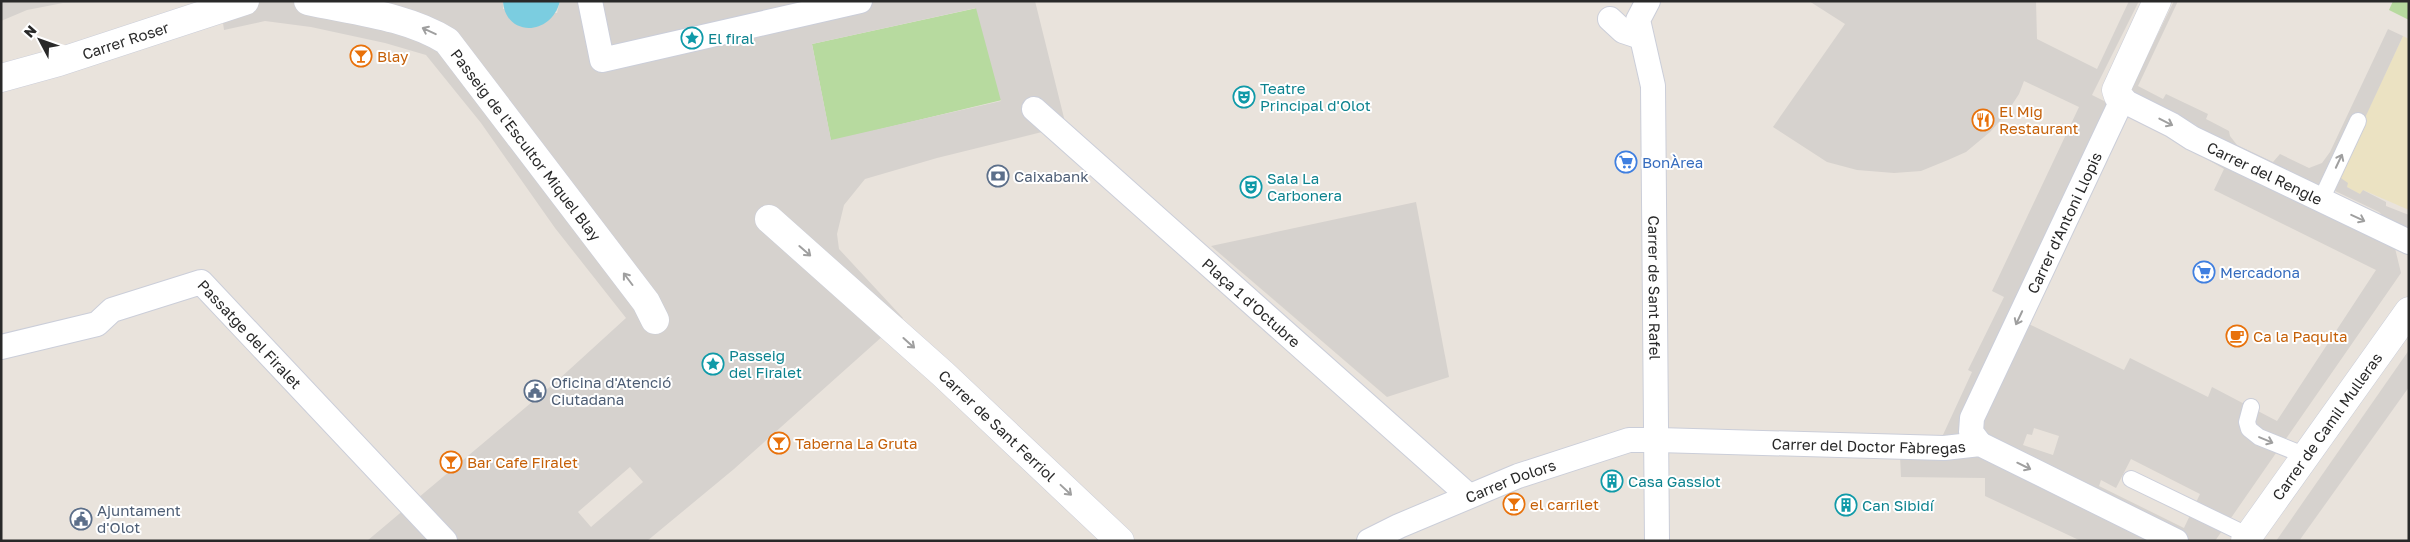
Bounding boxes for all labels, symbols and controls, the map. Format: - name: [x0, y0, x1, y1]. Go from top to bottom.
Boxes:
- north arrow: [15, 15, 65, 65]
- street label: Carrer Roser: [80, 18, 171, 63]
- text: N: [20, 22, 40, 41]
- one-way arrow: [422, 26, 437, 35]
- place icon: El firal: [680, 26, 704, 50]
- place label: El firal: [708, 29, 754, 47]
- bar icon: Blay: [349, 44, 373, 68]
- street label: Passeig de l'Escultor Miquel Blay: [447, 45, 605, 245]
- place label: Blay: [377, 47, 409, 65]
- place label: Teatre Principal d'Olot: [1260, 79, 1371, 114]
- theatre icon: Teatre Principal d'Olot: [1232, 85, 1256, 109]
- place label: El Mig Restaurant: [1999, 102, 2079, 137]
- restaurant icon: El Mig Restaurant: [1971, 108, 1995, 132]
- one-way arrow: [2158, 118, 2173, 127]
- street label: Carrer del Rengle: [2204, 138, 2326, 208]
- street label: Carrer d'Antoni Llopis: [2023, 149, 2105, 296]
- supermarket icon: BonÀrea: [1614, 150, 1638, 174]
- place label: BonÀrea: [1642, 153, 1703, 171]
- one-way arrow: [2335, 153, 2345, 168]
- bank icon: Caixabank: [986, 164, 1010, 188]
- place label: Caixabank: [1014, 167, 1089, 185]
- place label: Sala La Carbonera: [1267, 169, 1342, 204]
- theatre icon: Sala La Carbonera: [1239, 175, 1263, 199]
- one-way arrow: [2350, 214, 2365, 223]
- street label: Carrer de Sant Rafel: [1645, 215, 1664, 360]
- one-way arrow: [799, 246, 812, 257]
- street label: Plaça 1 d'Octubre: [1199, 254, 1304, 351]
- supermarket icon: Mercadona: [2192, 260, 2216, 284]
- place label: Mercadona: [2220, 263, 2300, 281]
- one-way arrow: [623, 272, 633, 286]
- street label: Passatge del Firalet: [194, 276, 306, 392]
- one-way arrow: [2013, 310, 2023, 325]
- cafe icon: Ca la Paquita: [2225, 324, 2249, 348]
- place label: Ca la Paquita: [2253, 327, 2347, 345]
- one-way arrow: [902, 337, 915, 349]
- place label: Passeig del Firalet: [729, 346, 802, 381]
- street label: Carrer de Camil Mulleras: [2268, 349, 2386, 504]
- place icon: Passeig del Firalet: [701, 352, 725, 376]
- street label: Carrer de Sant Ferriol: [935, 366, 1060, 485]
- place label: Oficina d'Atenció Ciutadana: [551, 373, 671, 408]
- public building icon: Oficina d'Atenció Ciutadana: [523, 379, 547, 403]
- bar icon: Taberna La Gruta: [767, 431, 791, 455]
- place label: Taberna La Gruta: [795, 434, 918, 452]
- street label: Carrer del Doctor Fàbregas: [1771, 434, 1966, 457]
- one-way arrow: [2258, 435, 2273, 445]
- bar icon: Bar Cafe Firalet: [439, 450, 463, 474]
- place label: Bar Cafe Firalet: [467, 453, 578, 471]
- street label: Carrer Dolors: [1463, 455, 1558, 506]
- one-way arrow: [2016, 461, 2031, 471]
- building icon: Casa Gassiot: [1600, 469, 1624, 493]
- place label: Casa Gassiot: [1628, 472, 1721, 490]
- one-way arrow: [1060, 484, 1072, 496]
- bar icon: el carrilet: [1502, 492, 1526, 516]
- building icon: Can Sibidí: [1834, 493, 1858, 517]
- place label: el carrilet: [1530, 495, 1599, 513]
- place label: Can Sibidí: [1862, 496, 1935, 514]
- place label: Ajuntament d'Olot: [97, 501, 181, 536]
- public building icon: Ajuntament d'Olot: [69, 507, 93, 531]

